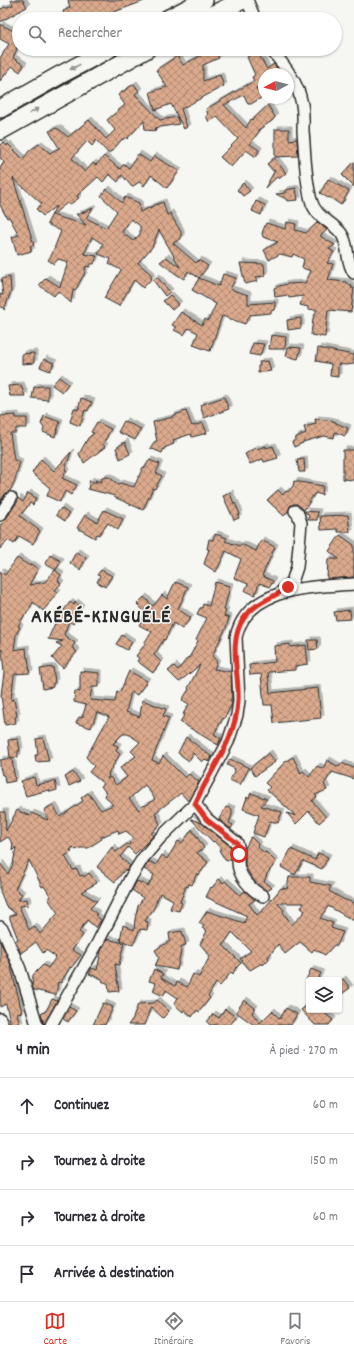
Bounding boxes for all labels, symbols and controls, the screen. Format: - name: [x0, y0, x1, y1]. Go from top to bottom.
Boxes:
- search box: [12, 12, 342, 56]
- icon: search: [26, 23, 48, 45]
- text: Rechercher: [58, 23, 122, 45]
- one-way arrow: [69, 64, 81, 70]
- north arrow: [258, 68, 294, 104]
- one-way arrow: [28, 108, 40, 115]
- route end: [279, 578, 297, 596]
- district label: AKÉBÉ-KINGUÉLÉ: [31, 604, 171, 632]
- route start: [230, 845, 248, 863]
- map controls: [306, 977, 342, 1013]
- button: layers: [306, 977, 342, 1013]
- text: 4 min: [16, 1039, 50, 1063]
- text: À pied · 270 m: [270, 1042, 338, 1061]
- icon: ahead: [16, 1095, 38, 1117]
- text: Continuez: [54, 1095, 109, 1117]
- text: 60 m: [313, 1096, 338, 1115]
- icon: right: [16, 1151, 38, 1173]
- text: Tournez à droite: [54, 1151, 145, 1173]
- text: 150 m: [310, 1152, 338, 1171]
- icon: right: [16, 1207, 38, 1229]
- text: Tournez à droite: [54, 1207, 145, 1229]
- text: 60 m: [313, 1208, 338, 1227]
- icon: arrive: [16, 1263, 38, 1285]
- text: Arrivée à destination: [54, 1263, 174, 1285]
- tab: Carte: [43, 1310, 67, 1350]
- tab: Itinéraire: [154, 1310, 193, 1350]
- tab: Favoris: [280, 1310, 311, 1350]

